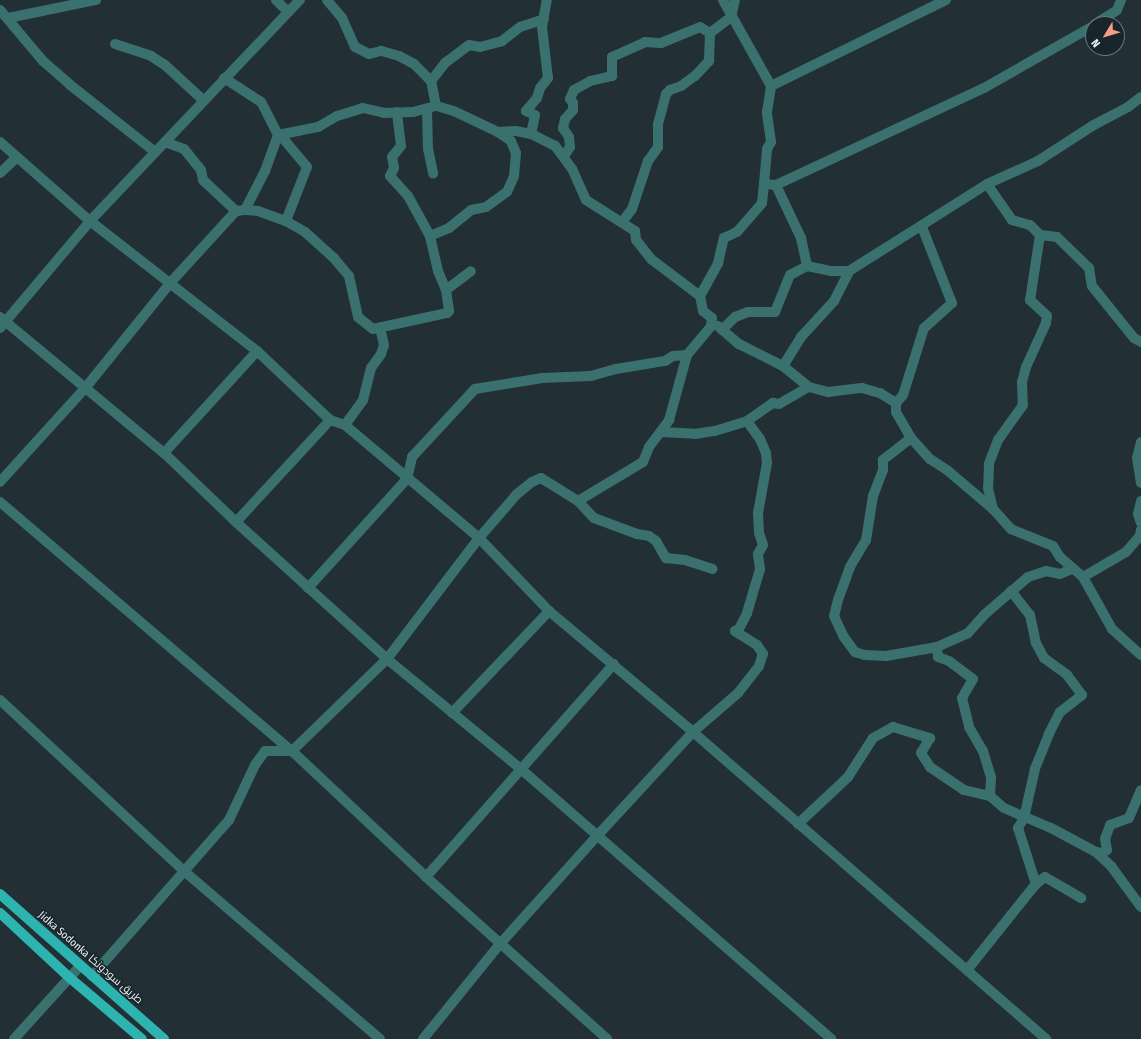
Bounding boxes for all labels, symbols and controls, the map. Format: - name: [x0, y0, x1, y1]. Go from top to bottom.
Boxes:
- north arrow: [1085, 16, 1125, 56]
- text: N: [1089, 36, 1103, 50]
- street label: Jidka Sodonka طريق سودونكا: [35, 909, 145, 1007]

